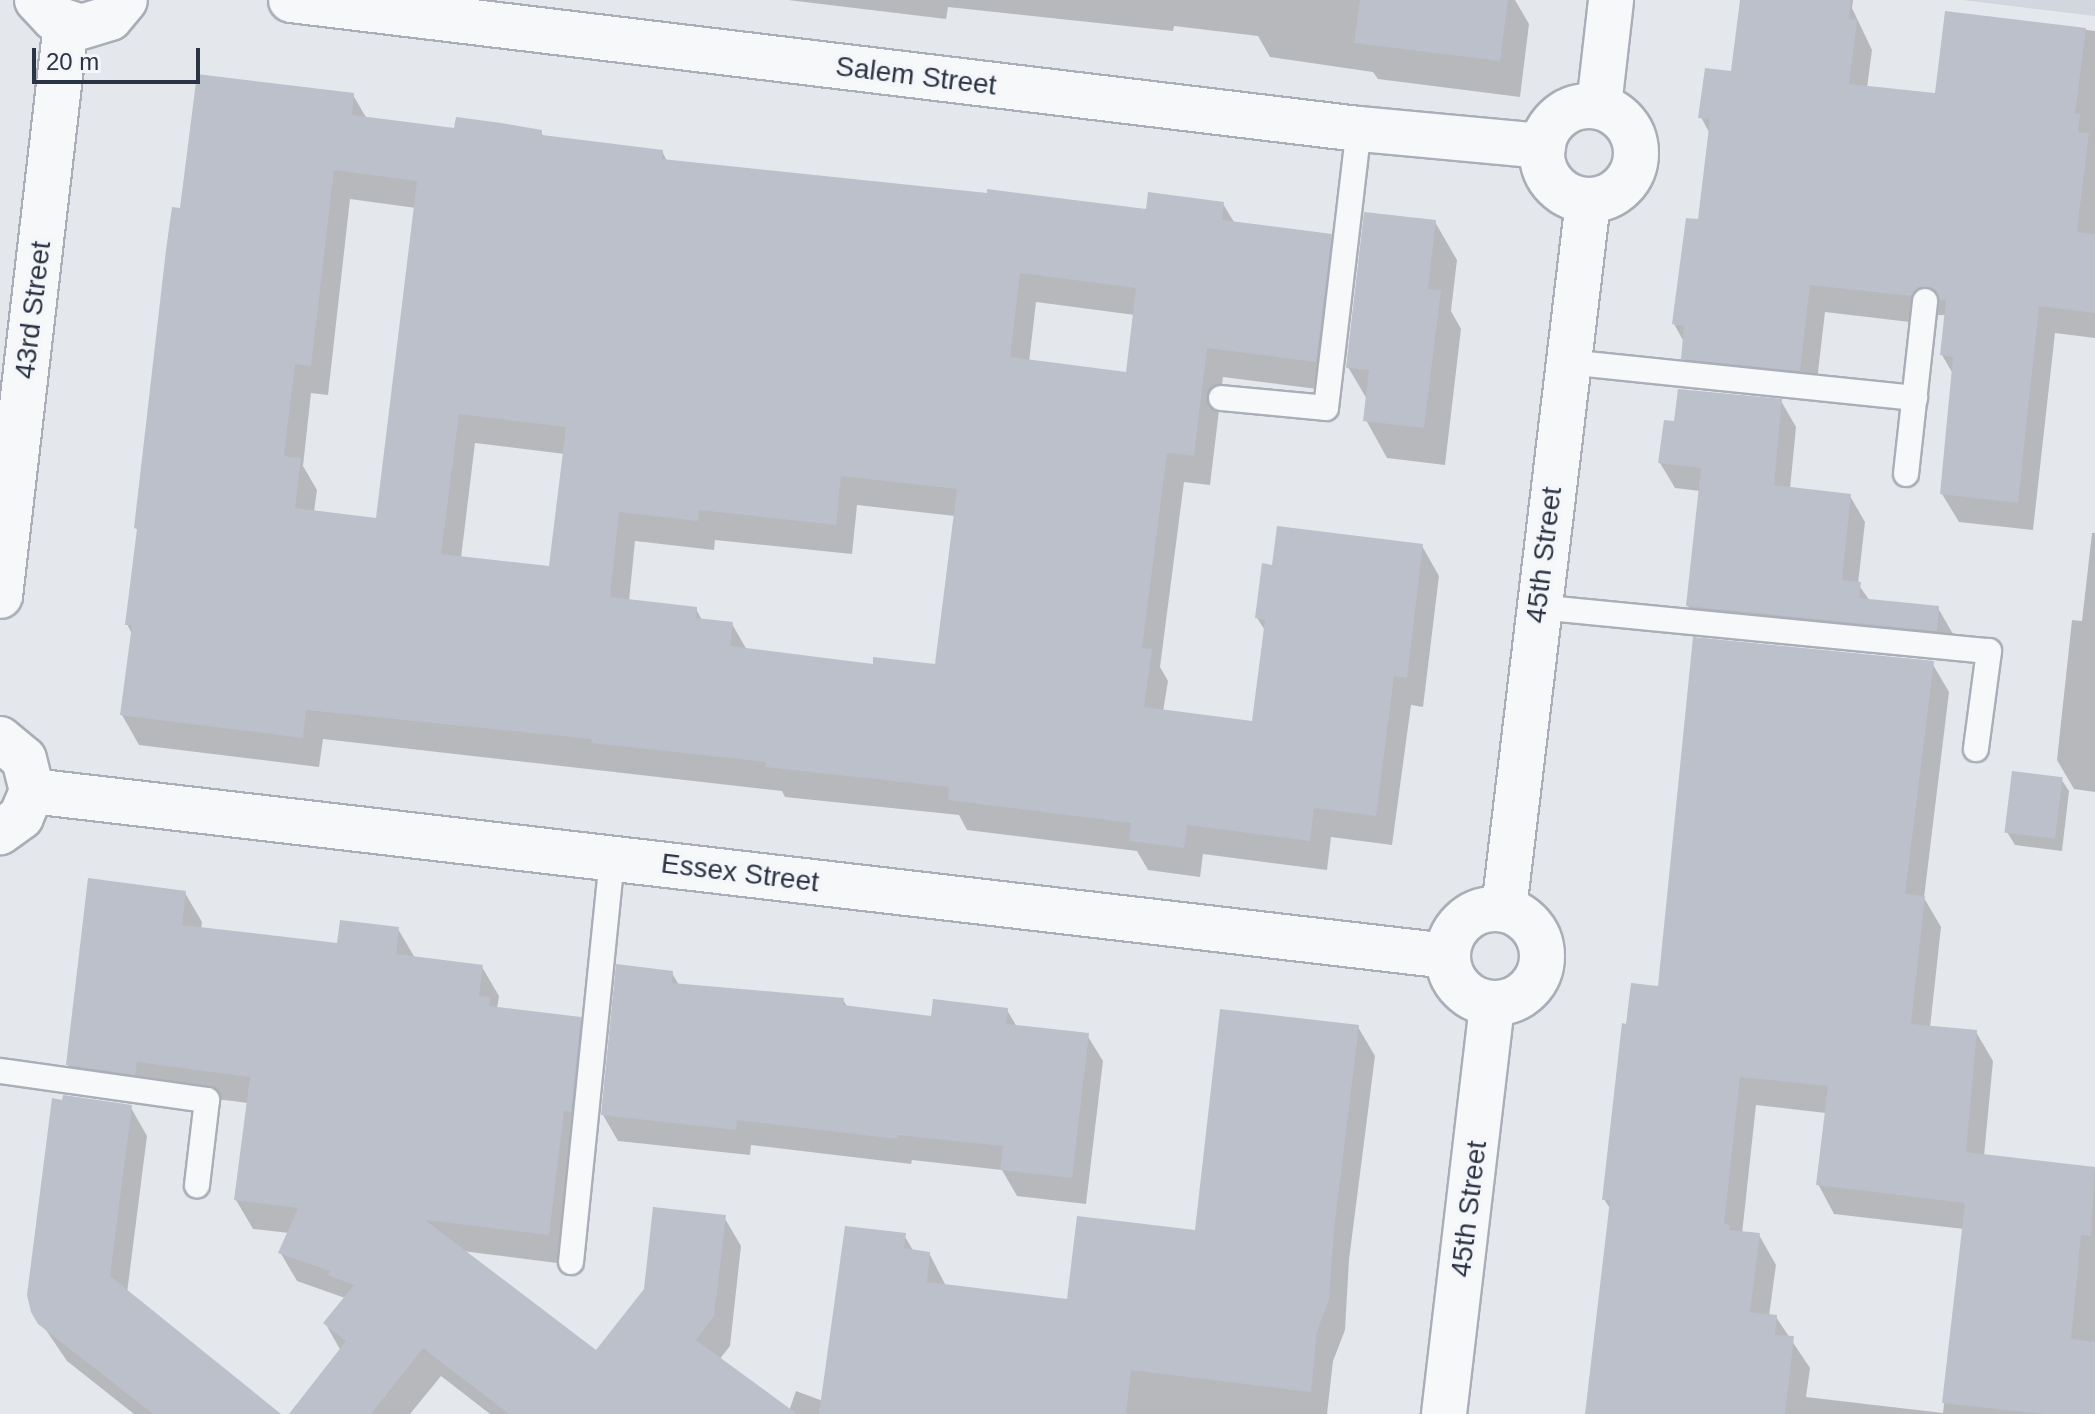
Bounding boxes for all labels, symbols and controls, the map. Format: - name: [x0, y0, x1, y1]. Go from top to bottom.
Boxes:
- scale bar: [36, 32, 204, 82]
- text: 20 m: [46, 48, 99, 75]
- street label: Salem Street: [834, 49, 998, 103]
- street label: 43rd Street: [8, 239, 58, 381]
- street label: 45th Street: [1519, 485, 1569, 625]
- street label: Essex Street: [659, 847, 821, 899]
- street label: 45th Street: [1444, 1139, 1494, 1279]

